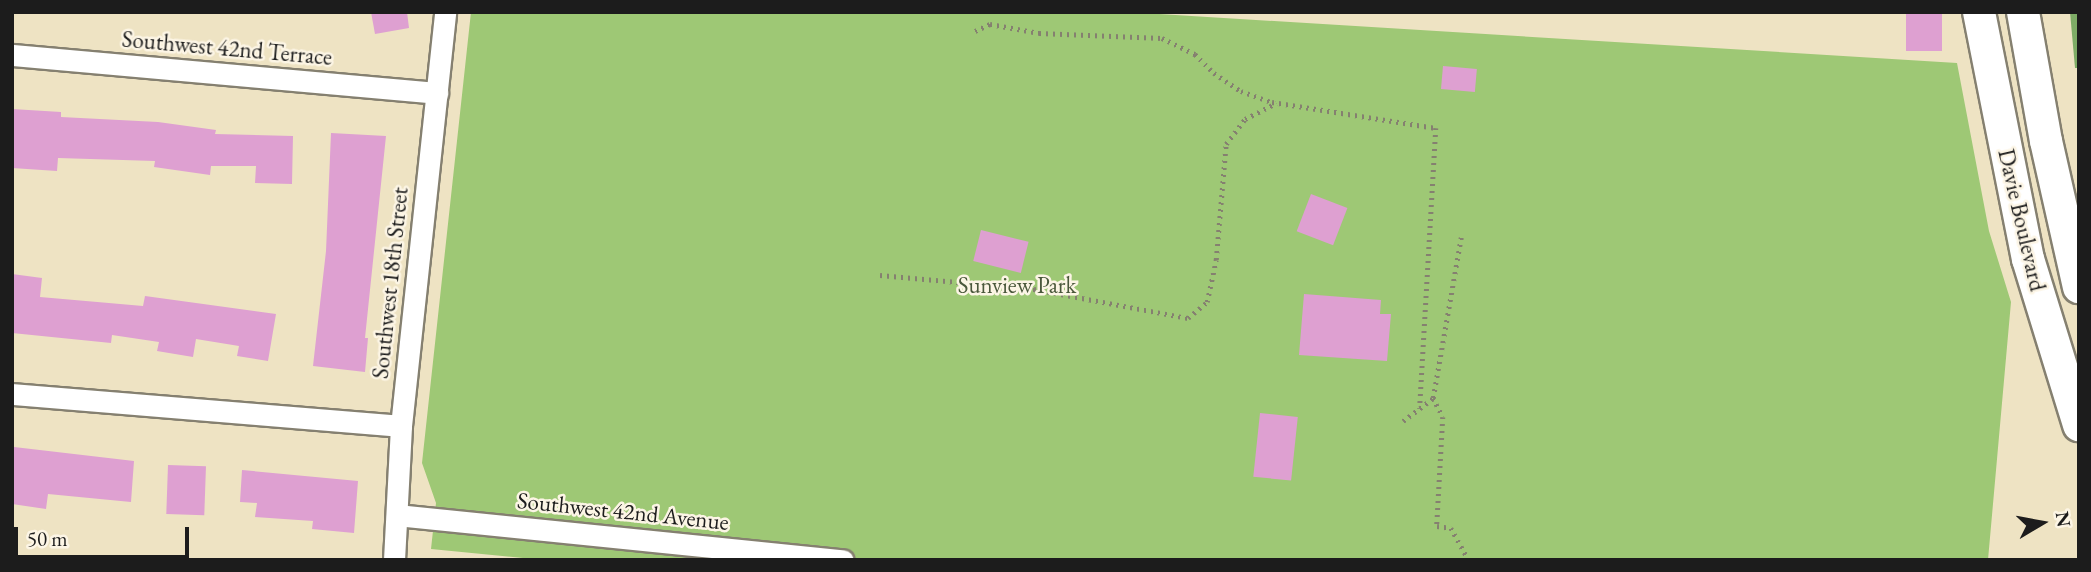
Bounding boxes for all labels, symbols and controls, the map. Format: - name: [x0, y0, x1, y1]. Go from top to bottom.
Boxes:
- street label: Southwest 42nd Terrace: [121, 25, 333, 71]
- street label: Davie Boulevard: [1992, 146, 2052, 294]
- street label: Southwest 18th Street: [366, 186, 414, 380]
- park label: Sunview Park: [958, 271, 1076, 299]
- street label: Southwest 42nd Avenue: [516, 486, 730, 536]
- north arrow: [2007, 488, 2077, 558]
- text: N: [2050, 510, 2077, 529]
- scale bar: [18, 512, 192, 556]
- text: 50 m: [27, 525, 68, 552]

